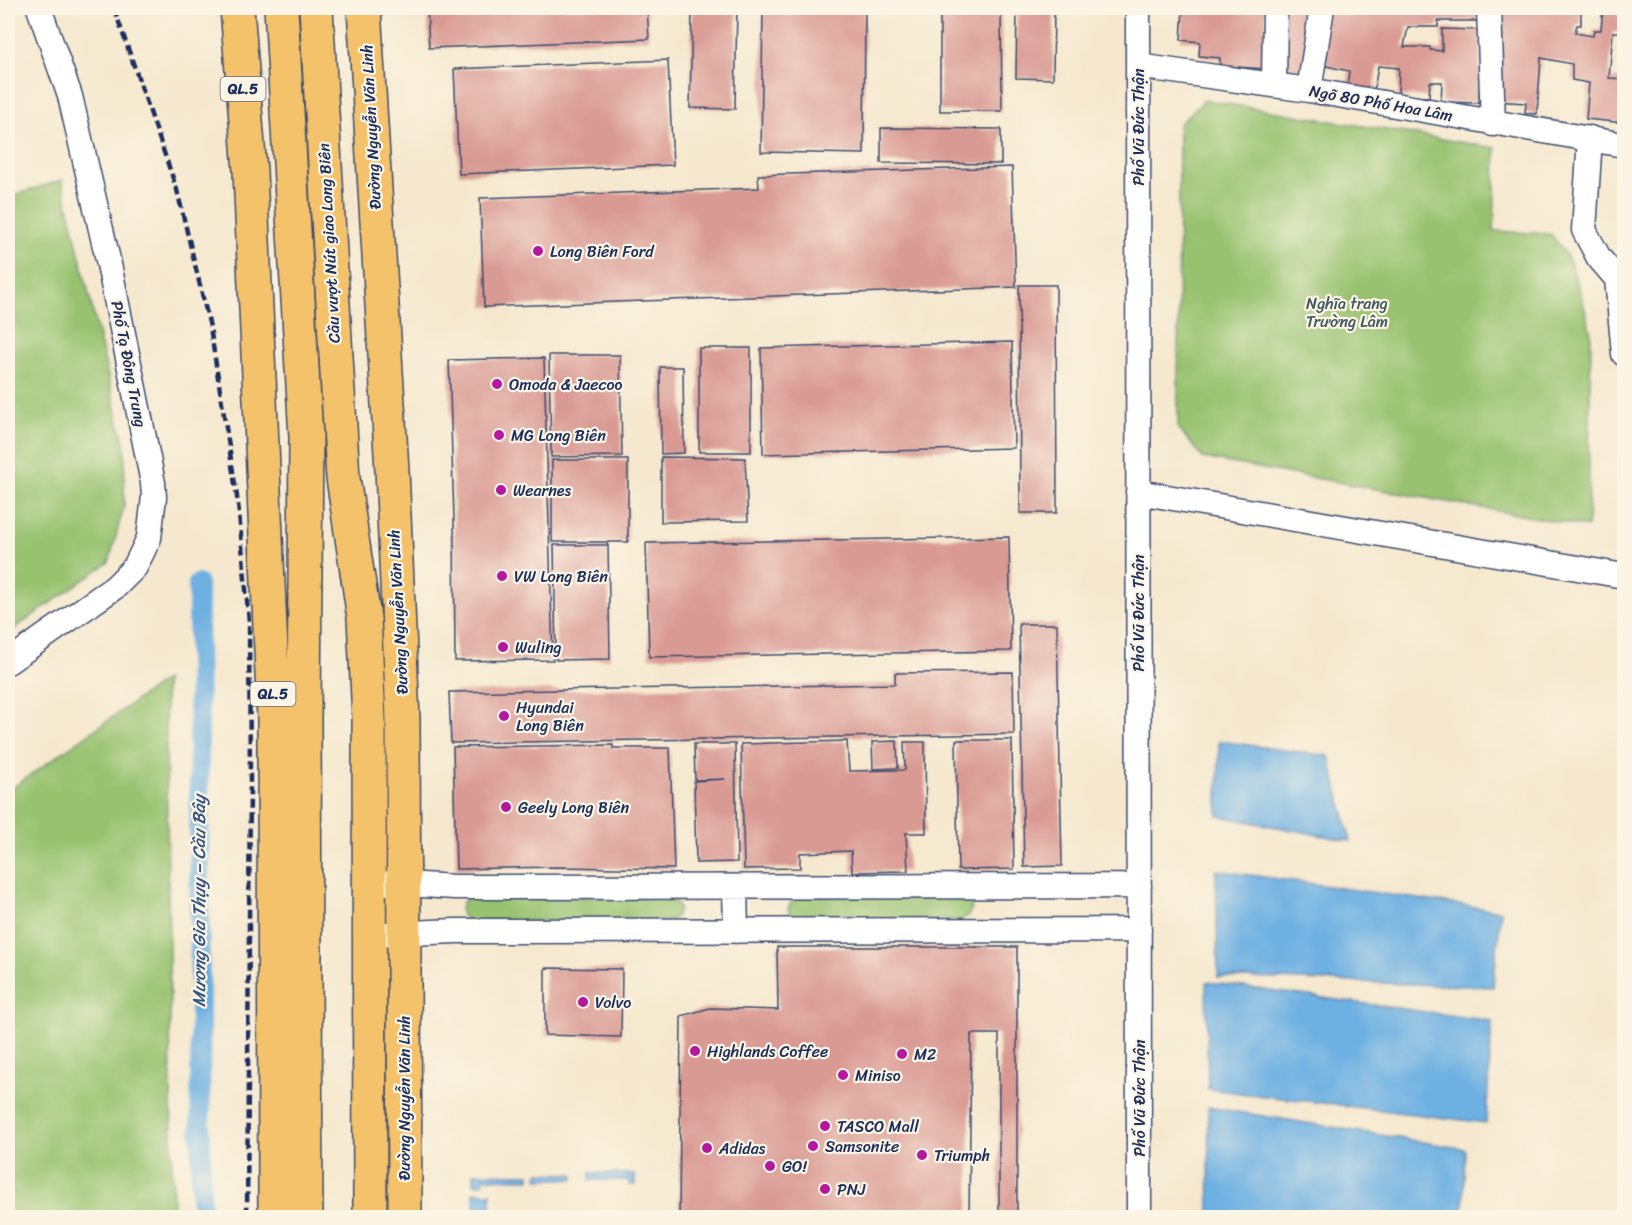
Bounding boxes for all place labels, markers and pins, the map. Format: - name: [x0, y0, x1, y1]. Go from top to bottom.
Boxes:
- place label: Long Biên Ford: [550, 237, 655, 266]
- marker: Long Biên Ford: [531, 244, 545, 258]
- place label: Omoda & Jaecoo: [509, 370, 623, 399]
- marker: Omoda & Jaecoo: [490, 377, 504, 391]
- place label: MG Long Biên: [511, 421, 606, 450]
- marker: MG Long Biên: [492, 428, 506, 442]
- place label: Wearnes: [513, 476, 571, 505]
- marker: Wearnes: [494, 483, 508, 497]
- place label: VW Long Biên: [514, 562, 608, 591]
- marker: VW Long Biên: [495, 569, 509, 583]
- place label: Wuling: [515, 633, 562, 662]
- marker: Wuling: [496, 640, 510, 654]
- place label: Hyundai Long Biên: [516, 693, 584, 740]
- marker: Hyundai Long Biên: [497, 709, 511, 723]
- place label: Geely Long Biên: [518, 793, 630, 822]
- marker: Geely Long Biên: [499, 800, 513, 814]
- place label: Volvo: [595, 988, 631, 1017]
- marker: Volvo: [576, 995, 590, 1009]
- place label: Highlands Coffee: [707, 1037, 828, 1066]
- place label: M2: [914, 1040, 936, 1069]
- marker: Highlands Coffee: [688, 1044, 702, 1058]
- marker: M2: [895, 1047, 909, 1061]
- place label: Miniso: [855, 1061, 901, 1090]
- marker: Miniso: [836, 1068, 850, 1082]
- place label: TASCO Mall: [837, 1112, 919, 1141]
- marker: TASCO Mall: [818, 1119, 832, 1133]
- place label: Samsonite: [825, 1132, 899, 1161]
- place label: Adidas: [718, 1134, 766, 1163]
- marker: Samsonite: [806, 1139, 820, 1153]
- marker: Adidas: [700, 1141, 714, 1155]
- place label: Triumph: [934, 1141, 990, 1170]
- marker: Triumph: [915, 1148, 929, 1162]
- place label: GO!: [782, 1152, 807, 1181]
- marker: GO!: [763, 1159, 777, 1173]
- place label: PNJ: [837, 1175, 866, 1204]
- marker: PNJ: [818, 1182, 832, 1196]

